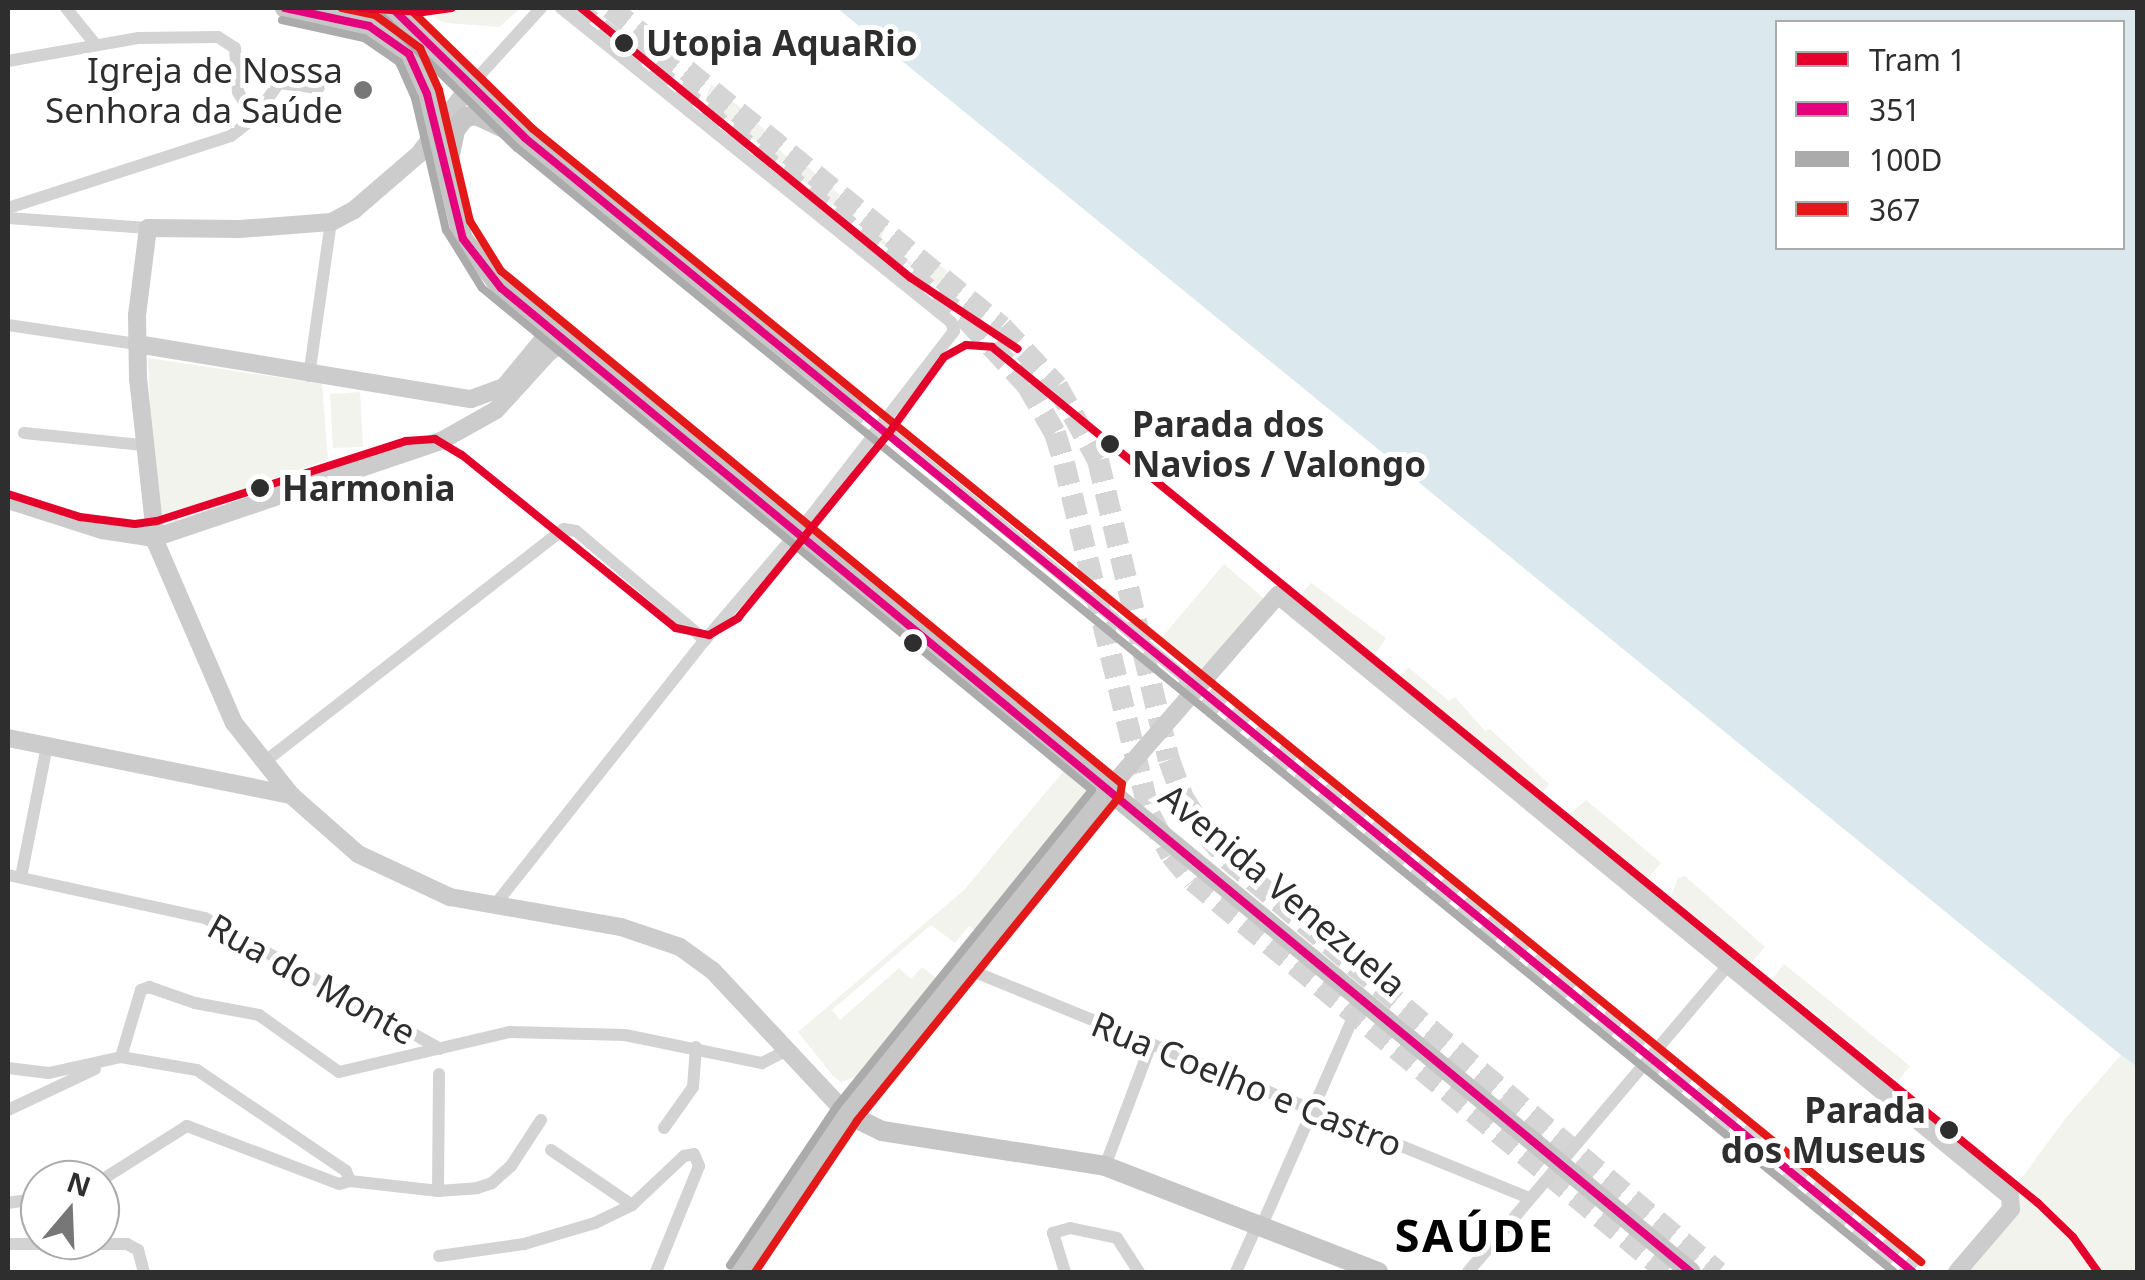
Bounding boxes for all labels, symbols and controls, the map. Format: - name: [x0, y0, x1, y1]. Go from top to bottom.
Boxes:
- legend: [1775, 20, 2125, 250]
- place label: Utopia AquaRio: [646, 22, 918, 64]
- marker: Utopia AquaRio: [611, 30, 637, 56]
- text: Tram 1: [1869, 39, 1966, 80]
- place label: Igreja de Nossa Senhora da Saúde: [45, 49, 343, 131]
- marker: Igreja de Nossa Senhora da Saúde: [352, 79, 374, 101]
- text: 351: [1869, 89, 1920, 130]
- text: 100D: [1869, 139, 1942, 180]
- text: 367: [1869, 189, 1920, 230]
- place label: Parada dos Navios / Valongo: [1132, 403, 1426, 485]
- marker: Parada dos Navios / Valongo: [1097, 431, 1123, 457]
- place label: Harmonia: [282, 467, 456, 509]
- marker: Harmonia: [247, 475, 273, 501]
- unlabelled marker: [903, 633, 923, 653]
- street label: Avenida Venezuela: [1151, 775, 1415, 1005]
- street label: Rua do Monte: [201, 905, 423, 1053]
- street label: Rua Coelho e Castro: [1086, 1003, 1408, 1165]
- place label: Parada dos Museus: [1721, 1089, 1926, 1171]
- marker: Parada dos Museus: [1936, 1117, 1962, 1143]
- north arrow: [20, 1160, 120, 1260]
- text: N: [62, 1162, 96, 1205]
- district label: SAÚDE: [1395, 1208, 1555, 1262]

